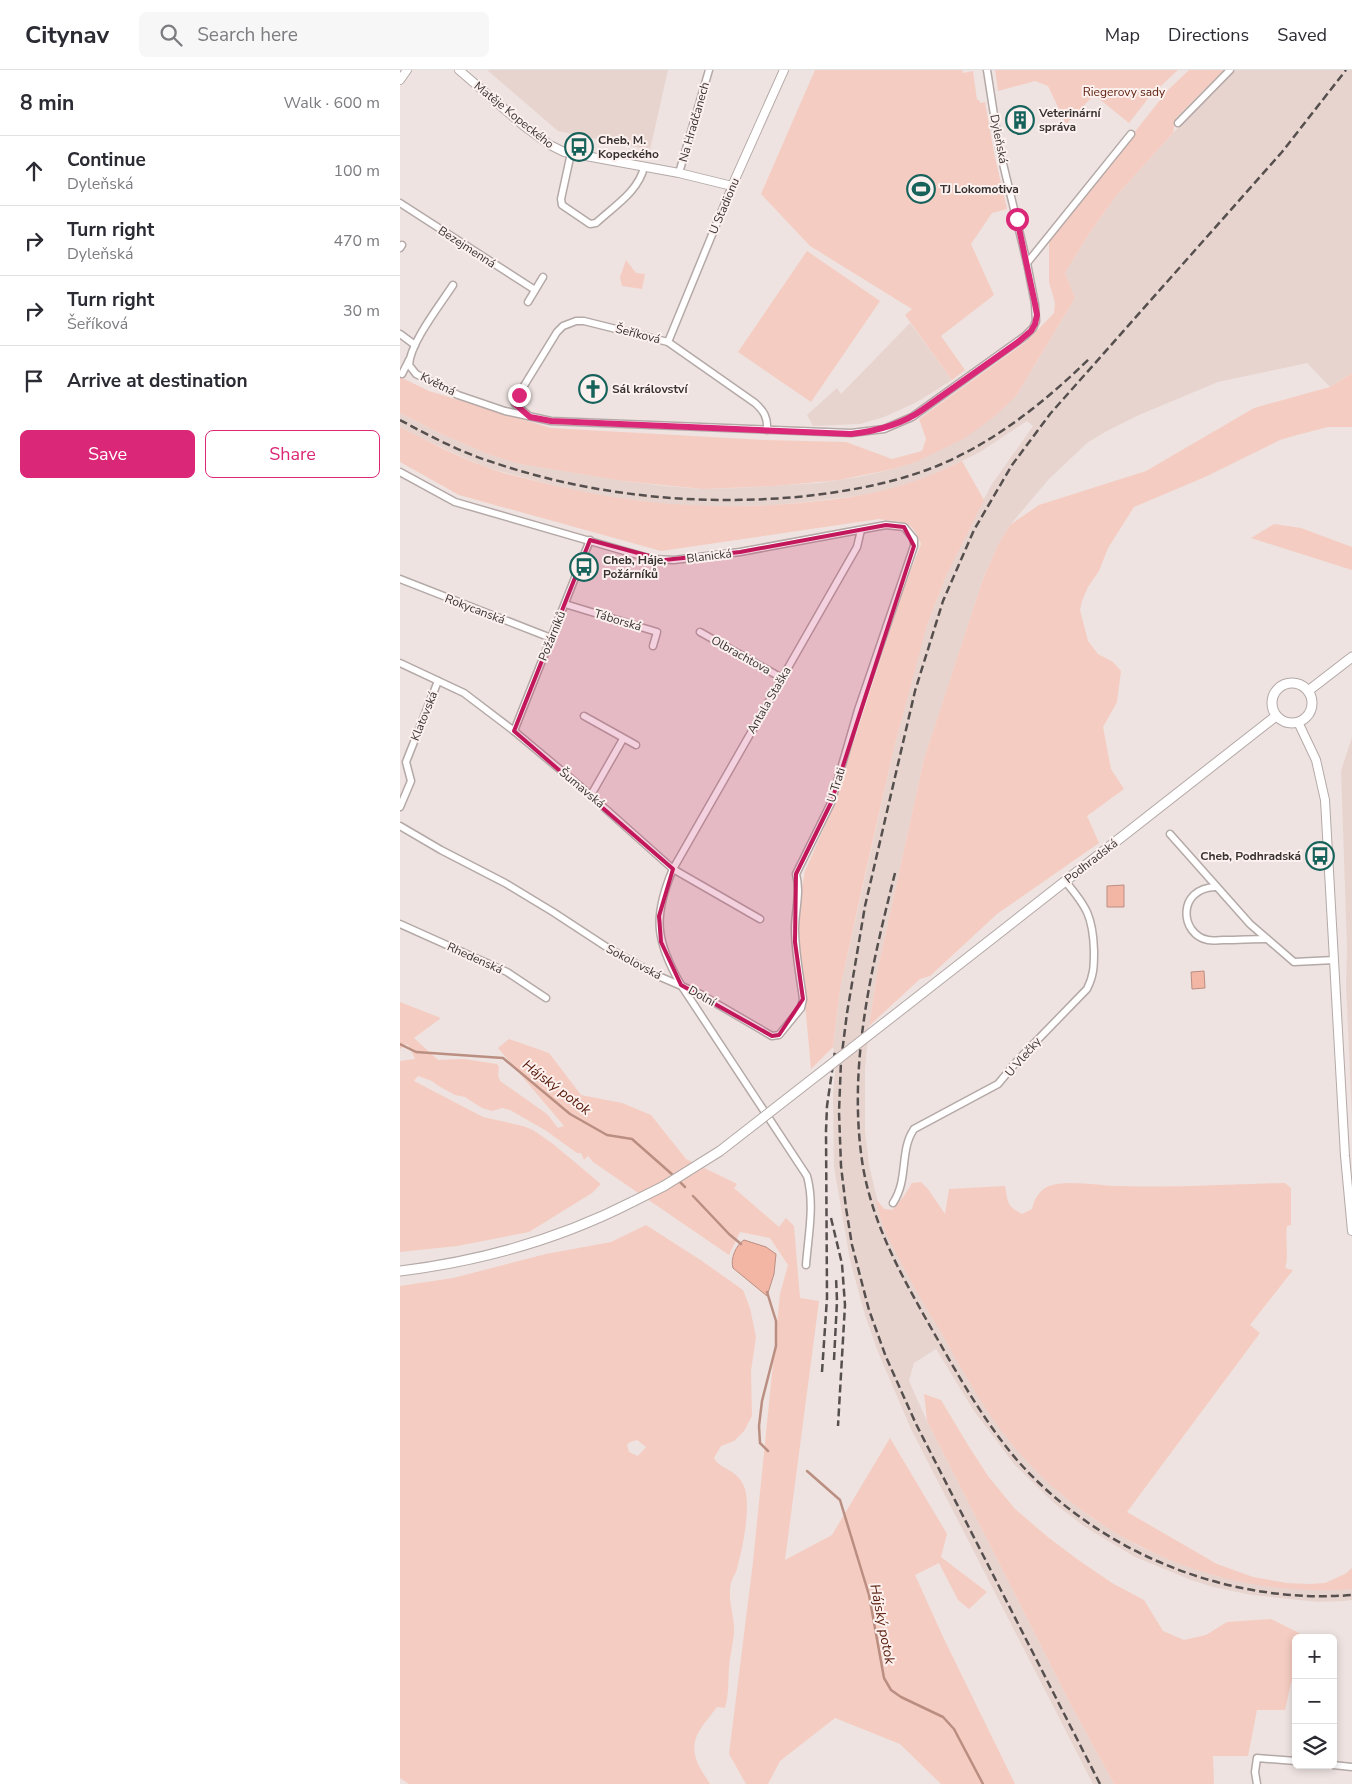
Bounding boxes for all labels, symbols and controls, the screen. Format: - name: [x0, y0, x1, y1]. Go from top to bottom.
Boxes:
- search box: [139, 12, 489, 57]
- text: Citynav: [25, 19, 109, 51]
- icon: search: [157, 21, 185, 49]
- text: Search here: [197, 22, 298, 48]
- text: Map: [1105, 23, 1140, 47]
- text: Directions: [1168, 23, 1249, 47]
- text: Saved: [1277, 23, 1327, 47]
- street label: Matěje Kopeckého: [471, 78, 557, 152]
- street label: Na Hradčanech: [675, 80, 713, 164]
- park label: Riegerovy sady: [1083, 84, 1166, 100]
- text: 8 min: [20, 89, 74, 117]
- text: Walk · 600 m: [284, 92, 380, 114]
- building icon: Veterinární správa: [1005, 105, 1035, 135]
- place label: Veterinární správa: [1038, 105, 1101, 135]
- street label: Dyleňská: [986, 113, 1012, 165]
- bus stop icon: Cheb, M. Kopeckého: [564, 132, 594, 162]
- place label: Cheb, M. Kopeckého: [598, 132, 659, 162]
- text: Continue: [67, 147, 146, 173]
- icon: ahead: [20, 157, 48, 185]
- text: 100 m: [333, 160, 380, 182]
- text: Dyleňská: [67, 173, 133, 195]
- sports icon: TJ Lokomotiva: [906, 174, 936, 204]
- street label: U Stadionu: [705, 175, 743, 237]
- place label: TJ Lokomotiva: [940, 181, 1019, 197]
- route start: [1006, 208, 1029, 231]
- text: Turn right: [67, 217, 154, 243]
- street label: Bezejmenná: [435, 222, 499, 272]
- icon: right: [20, 227, 48, 255]
- text: 470 m: [333, 230, 380, 252]
- text: Dyleňská: [67, 243, 133, 265]
- text: Turn right: [67, 287, 154, 313]
- icon: right: [20, 297, 48, 325]
- text: 30 m: [343, 300, 380, 322]
- text: Šeříková: [67, 313, 128, 335]
- street label: Šeříková: [614, 321, 662, 347]
- icon: arrive: [20, 367, 48, 395]
- text: Arrive at destination: [67, 368, 248, 394]
- street label: Květná: [418, 369, 458, 399]
- church icon: Sál království: [578, 374, 608, 404]
- place label: Sál království: [612, 381, 688, 397]
- route end: [508, 384, 531, 407]
- button: Save: [20, 430, 195, 478]
- button: Share: [205, 430, 380, 478]
- street label: Blanická: [685, 545, 733, 567]
- bus stop icon: Cheb, Háje, Požárníků: [569, 552, 599, 582]
- place label: Cheb, Háje, Požárníků: [603, 552, 666, 582]
- street label: Rokycanská: [443, 590, 507, 628]
- street label: Táborská: [592, 605, 644, 635]
- street label: Požárníků: [535, 609, 569, 663]
- street label: Olbrachtova: [708, 632, 774, 678]
- street label: Antala Staška: [743, 663, 795, 737]
- street label: Klatovská: [407, 689, 441, 743]
- street label: Šumavská: [556, 764, 608, 812]
- street label: U Trati: [823, 766, 849, 804]
- street label: Podhradská: [1061, 835, 1121, 887]
- bus stop icon: Cheb, Podhradská: [1305, 841, 1335, 871]
- place label: Cheb, Podhradská: [1200, 848, 1301, 864]
- street label: Rhedenská: [445, 939, 505, 977]
- street label: Sokolovská: [603, 941, 665, 983]
- street label: Dolní: [686, 982, 720, 1011]
- street label: U Vlečky: [1001, 1033, 1045, 1080]
- water label: Hájský potok: [519, 1055, 596, 1120]
- water label: Hájský potok: [865, 1582, 900, 1667]
- map controls: [1292, 1634, 1337, 1769]
- button: +: [1292, 1634, 1337, 1679]
- button: −: [1292, 1679, 1337, 1724]
- button: layers: [1292, 1724, 1337, 1769]

